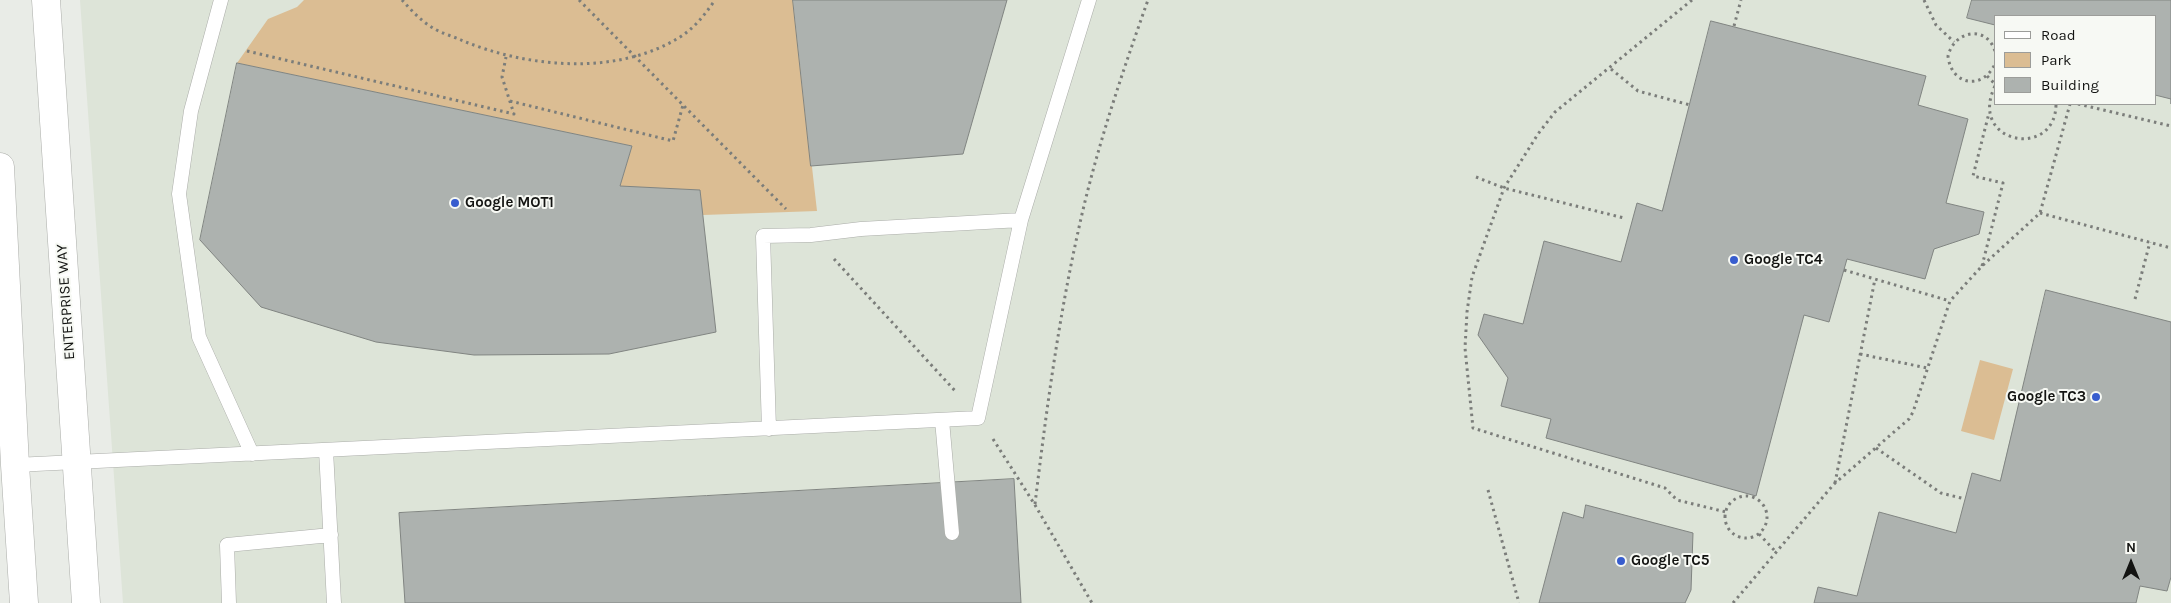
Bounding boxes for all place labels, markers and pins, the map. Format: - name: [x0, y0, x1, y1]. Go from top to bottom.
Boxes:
- place label: Google MOT1: [465, 194, 554, 212]
- marker: Google MOT1: [449, 197, 461, 209]
- place label: Google TC4: [1744, 251, 1823, 269]
- marker: Google TC4: [1728, 254, 1740, 266]
- place label: Google TC3: [2007, 388, 2086, 406]
- marker: Google TC3: [2090, 391, 2102, 403]
- place label: Google TC5: [1631, 552, 1709, 570]
- marker: Google TC5: [1615, 555, 1627, 567]

